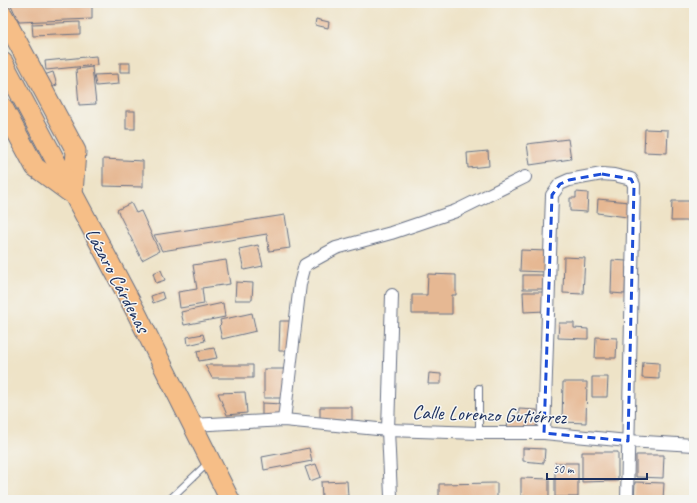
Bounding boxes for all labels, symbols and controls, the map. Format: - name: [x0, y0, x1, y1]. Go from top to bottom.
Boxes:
- street label: Lázaro Cárdenas: [80, 224, 157, 339]
- street label: Calle Lorenzo Gutiérrez: [412, 399, 568, 430]
- scale bar: [547, 455, 647, 481]
- text: 50 m: [553, 461, 575, 477]

